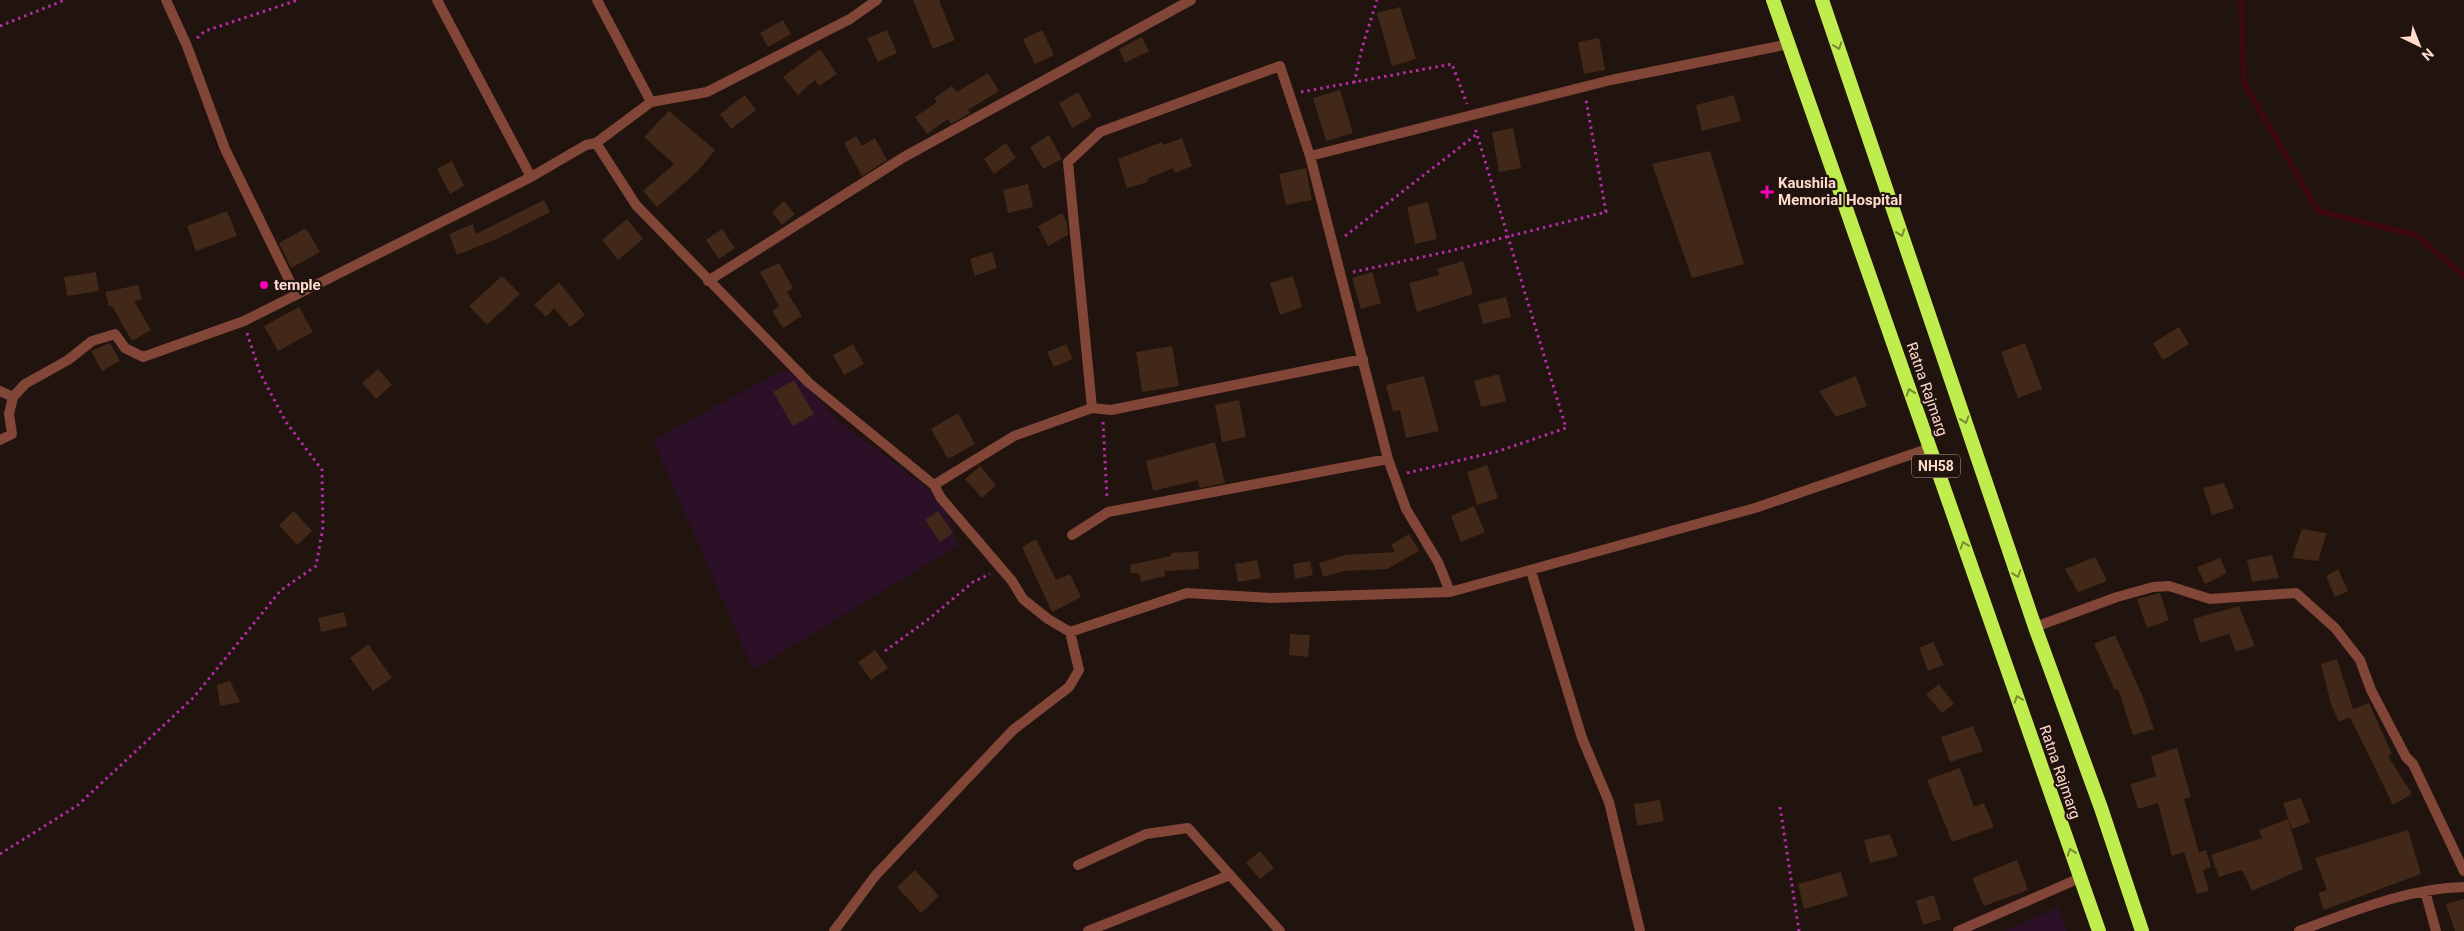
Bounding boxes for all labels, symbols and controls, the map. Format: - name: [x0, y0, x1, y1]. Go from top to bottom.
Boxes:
- north arrow: [2394, 20, 2444, 70]
- one-way arrow: [1832, 41, 1842, 50]
- text: N: [2419, 45, 2437, 64]
- place label: Kaushila Memorial Hospital: [1778, 174, 1902, 209]
- marker: Kaushila Memorial Hospital: [1760, 185, 1774, 199]
- one-way arrow: [1896, 228, 1906, 237]
- place label: temple: [274, 276, 321, 294]
- marker: temple: [258, 279, 270, 291]
- street label: Ratna Rajmarg: [1903, 340, 1951, 438]
- one-way arrow: [1906, 388, 1916, 397]
- one-way arrow: [1959, 415, 1969, 424]
- road number: NH58: [1912, 454, 1960, 478]
- one-way arrow: [1960, 541, 1970, 550]
- one-way arrow: [2011, 569, 2021, 578]
- one-way arrow: [2013, 695, 2023, 703]
- street label: Ratna Rajmarg: [2036, 723, 2084, 821]
- one-way arrow: [2067, 848, 2077, 857]

